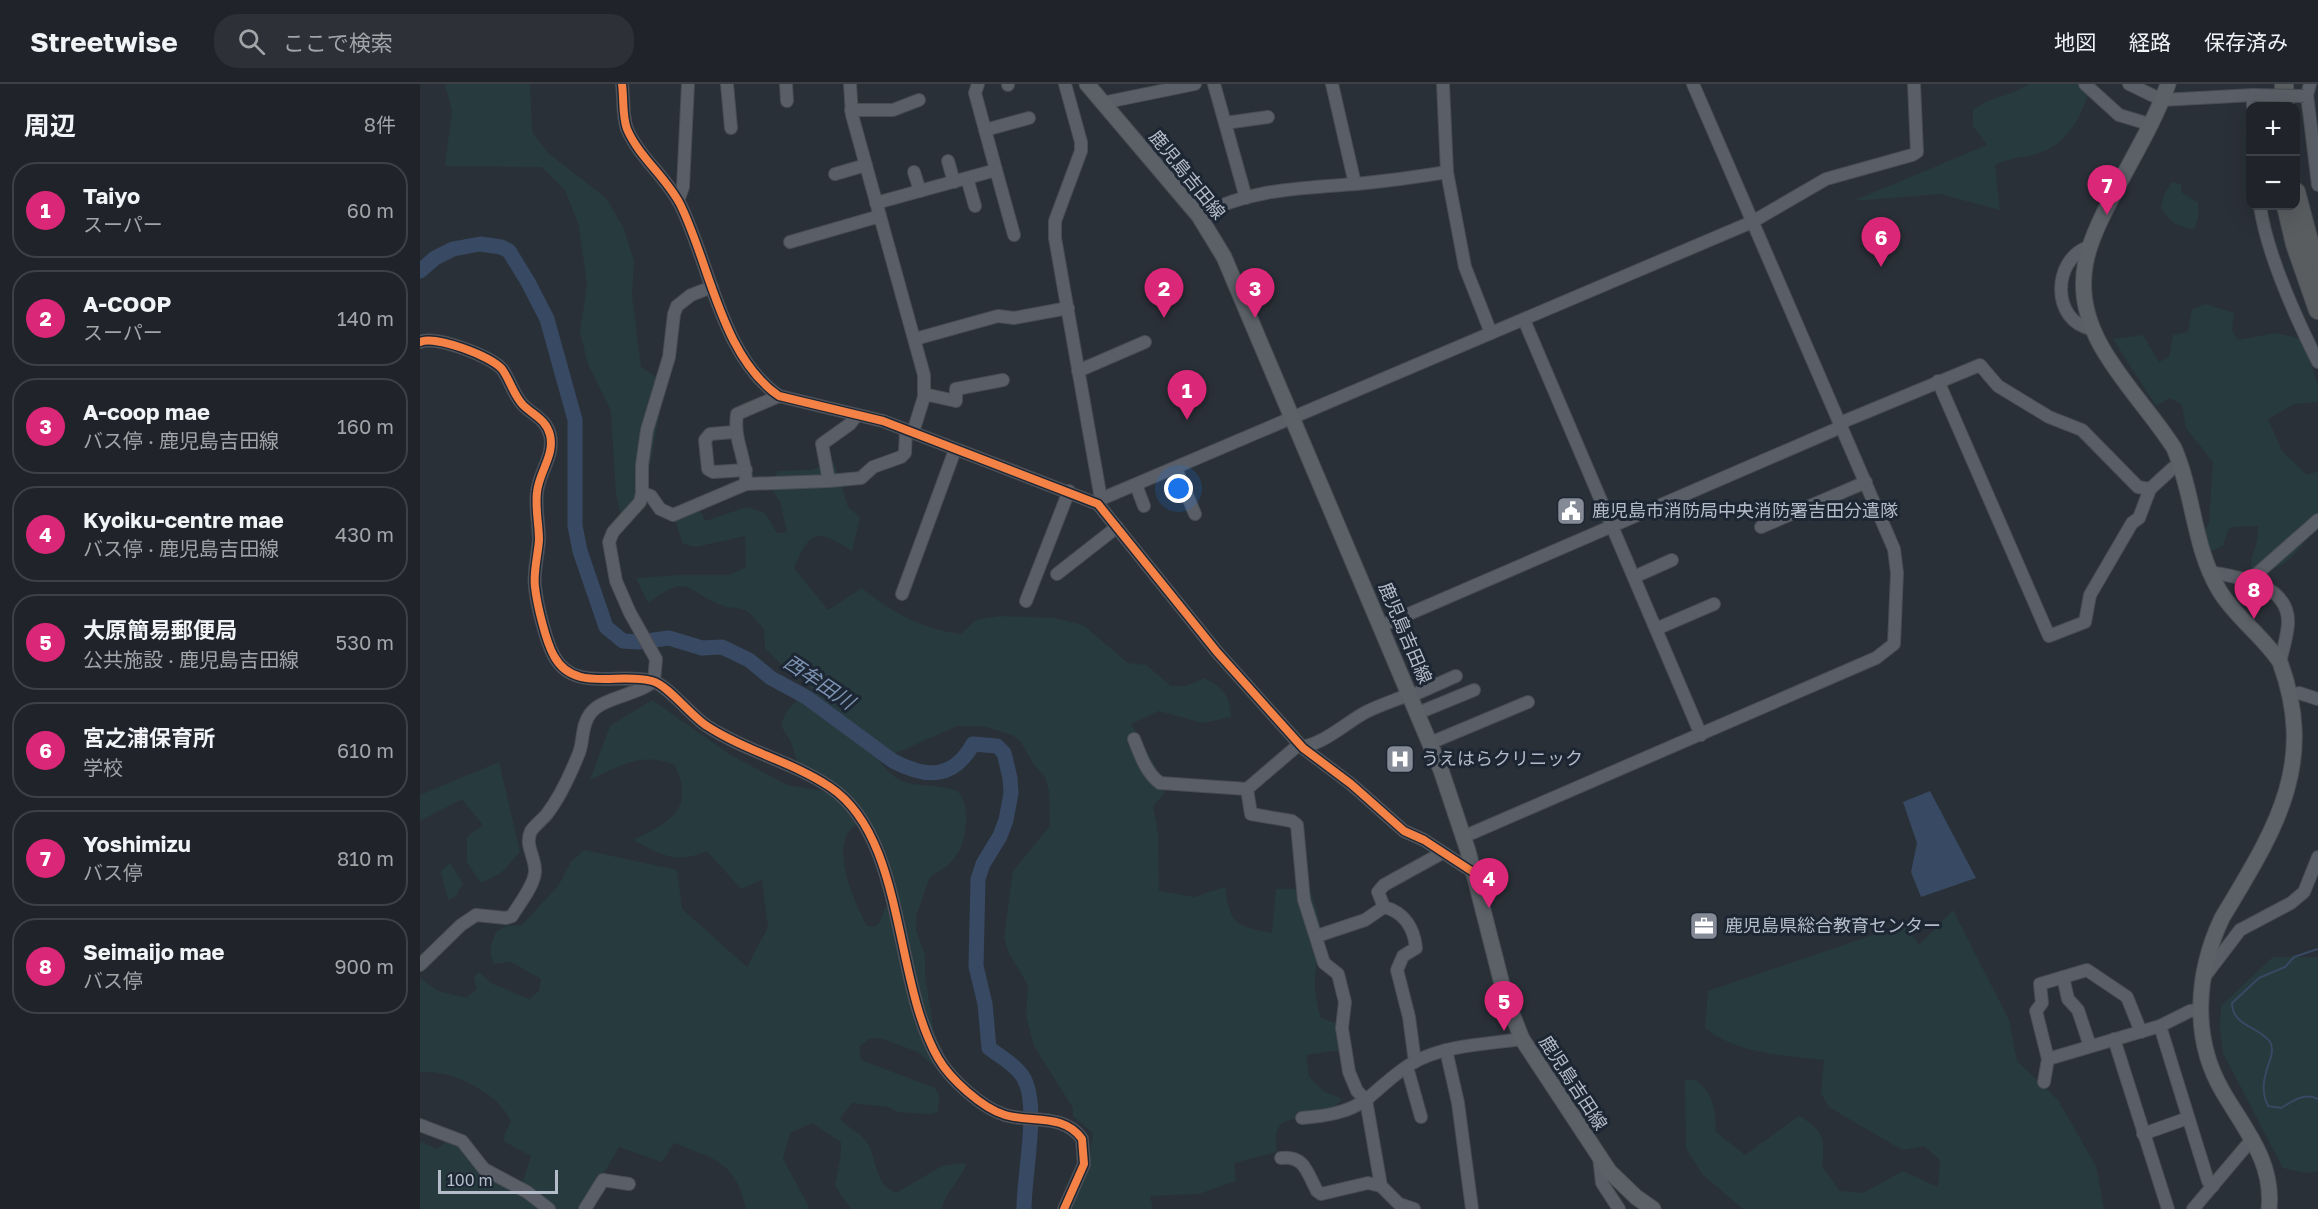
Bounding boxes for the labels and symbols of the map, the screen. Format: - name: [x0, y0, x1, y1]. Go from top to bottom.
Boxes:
- street label: 鹿児島吉田線: [1145, 125, 1230, 223]
- pin: 7: [2088, 166, 2126, 215]
- pin: 6: [1862, 218, 1900, 267]
- pin: 2: [1144, 268, 1184, 318]
- pin: 3: [1236, 268, 1274, 318]
- pin: 1: [1168, 370, 1206, 420]
- your location: [1164, 474, 1193, 503]
- public building icon: 鹿児島市消防局中央消防署吉田分遣隊: [1555, 495, 1587, 527]
- place label: 鹿児島市消防局中央消防署吉田分遣隊: [1592, 499, 1898, 521]
- pin: 8: [2234, 570, 2274, 619]
- street label: 鹿児島吉田線: [1375, 579, 1437, 687]
- water label: 西牟田川: [780, 649, 861, 715]
- hospital icon: うえはらクリニック: [1384, 743, 1416, 775]
- place label: うえはらクリニック: [1421, 747, 1583, 769]
- pin: 4: [1470, 858, 1508, 908]
- office icon: 鹿児島県総合教育センター: [1688, 910, 1720, 942]
- place label: 鹿児島県総合教育センター: [1725, 914, 1941, 936]
- pin: 5: [1484, 982, 1524, 1031]
- street label: 鹿児島吉田線: [1535, 1031, 1612, 1134]
- scale bar: [438, 1167, 558, 1194]

